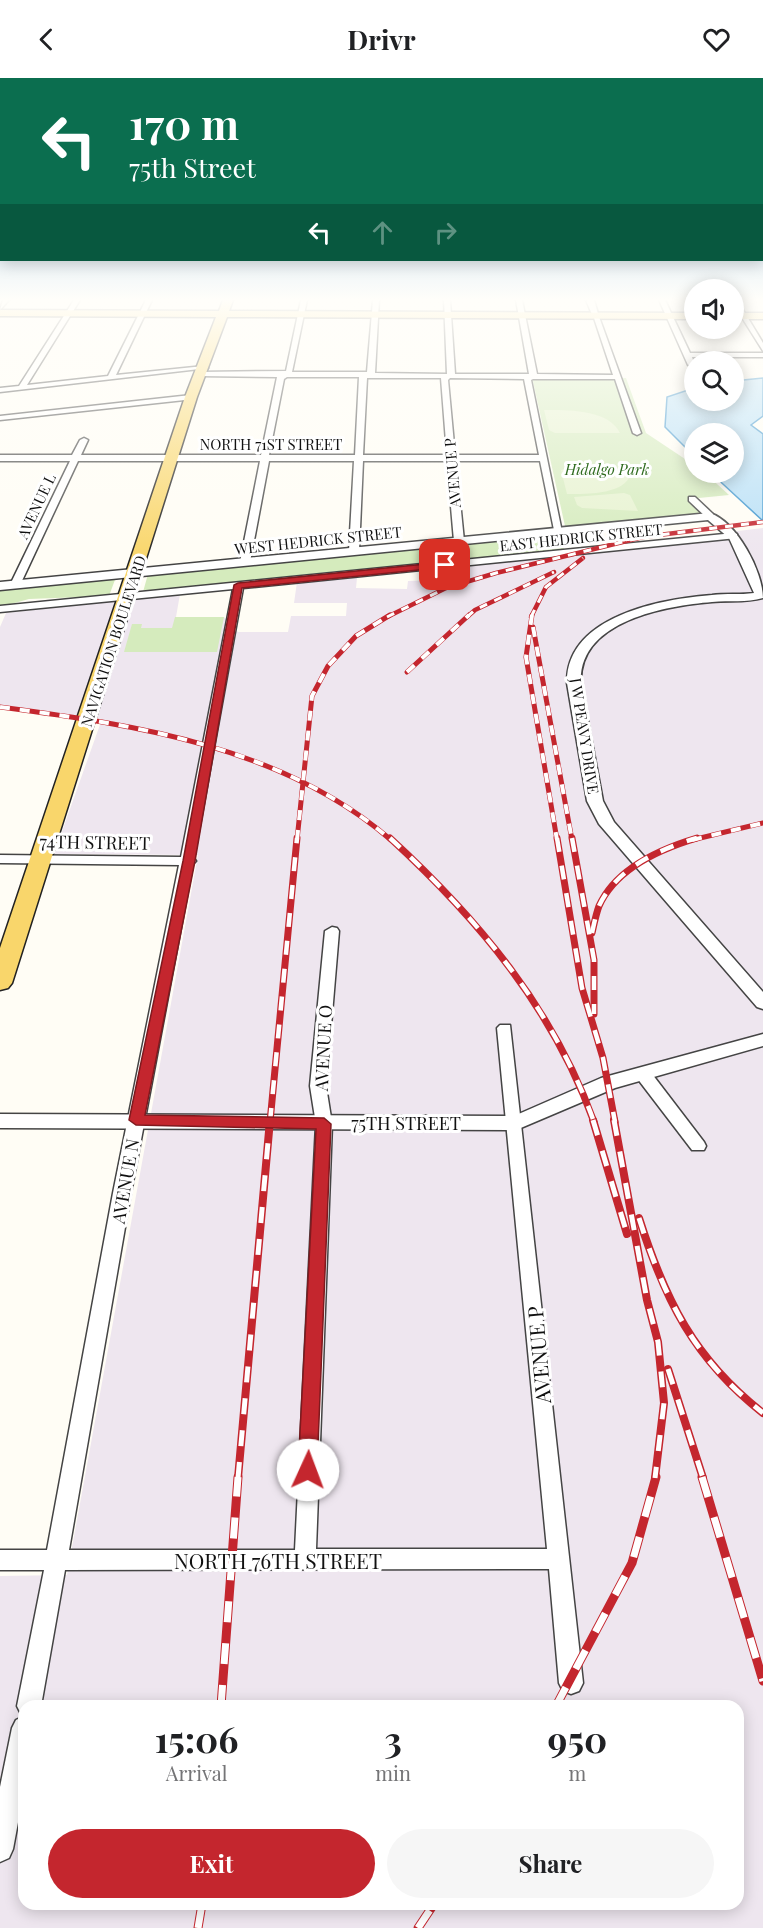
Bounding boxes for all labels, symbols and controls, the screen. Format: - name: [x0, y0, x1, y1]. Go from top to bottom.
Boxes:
- text: Drivr: [347, 21, 416, 57]
- icon: back: [30, 23, 63, 56]
- icon: heart: [700, 23, 733, 56]
- text: 170 m: [129, 95, 239, 151]
- icon: left: [30, 102, 108, 180]
- text: 75th Street: [129, 149, 256, 185]
- icon: left: [303, 216, 336, 249]
- icon: ahead: [366, 216, 399, 249]
- icon: right: [429, 216, 462, 249]
- map controls: [684, 279, 744, 483]
- button: sound: [684, 279, 744, 339]
- button: search: [684, 351, 744, 411]
- button: layers: [684, 423, 744, 483]
- street label: NORTH 71ST STREET: [200, 434, 342, 454]
- street label: AVENUE P: [439, 437, 465, 510]
- park label: Hidalgo Park: [564, 459, 649, 479]
- street label: AVENUE L: [12, 470, 60, 543]
- street label: EAST HEDRICK STREET: [498, 518, 664, 556]
- street label: WEST HEDRICK STREET: [232, 521, 403, 559]
- pin: [419, 539, 470, 590]
- icon: arrive: [428, 548, 461, 581]
- street label: NAVIGATION BOULEVARD: [76, 553, 150, 729]
- street label: J W PEAVY DRIVE: [566, 676, 604, 795]
- street label: 74TH STREET: [40, 829, 150, 855]
- street label: AVENUE O: [309, 1004, 337, 1093]
- street label: 75TH STREET: [351, 1111, 461, 1135]
- street label: AVENUE N: [106, 1136, 144, 1226]
- street label: AVENUE P: [520, 1305, 556, 1406]
- position arrow: [276, 1438, 340, 1502]
- street label: NORTH 76TH STREET: [174, 1546, 382, 1574]
- text: 15:06: [155, 1714, 239, 1762]
- text: 3: [384, 1714, 402, 1762]
- text: 950: [548, 1714, 607, 1762]
- text: Arrival: [166, 1759, 227, 1786]
- text: min: [375, 1759, 411, 1786]
- text: m: [569, 1759, 586, 1786]
- button: Exit: [48, 1829, 375, 1898]
- button: Share: [387, 1829, 714, 1898]

